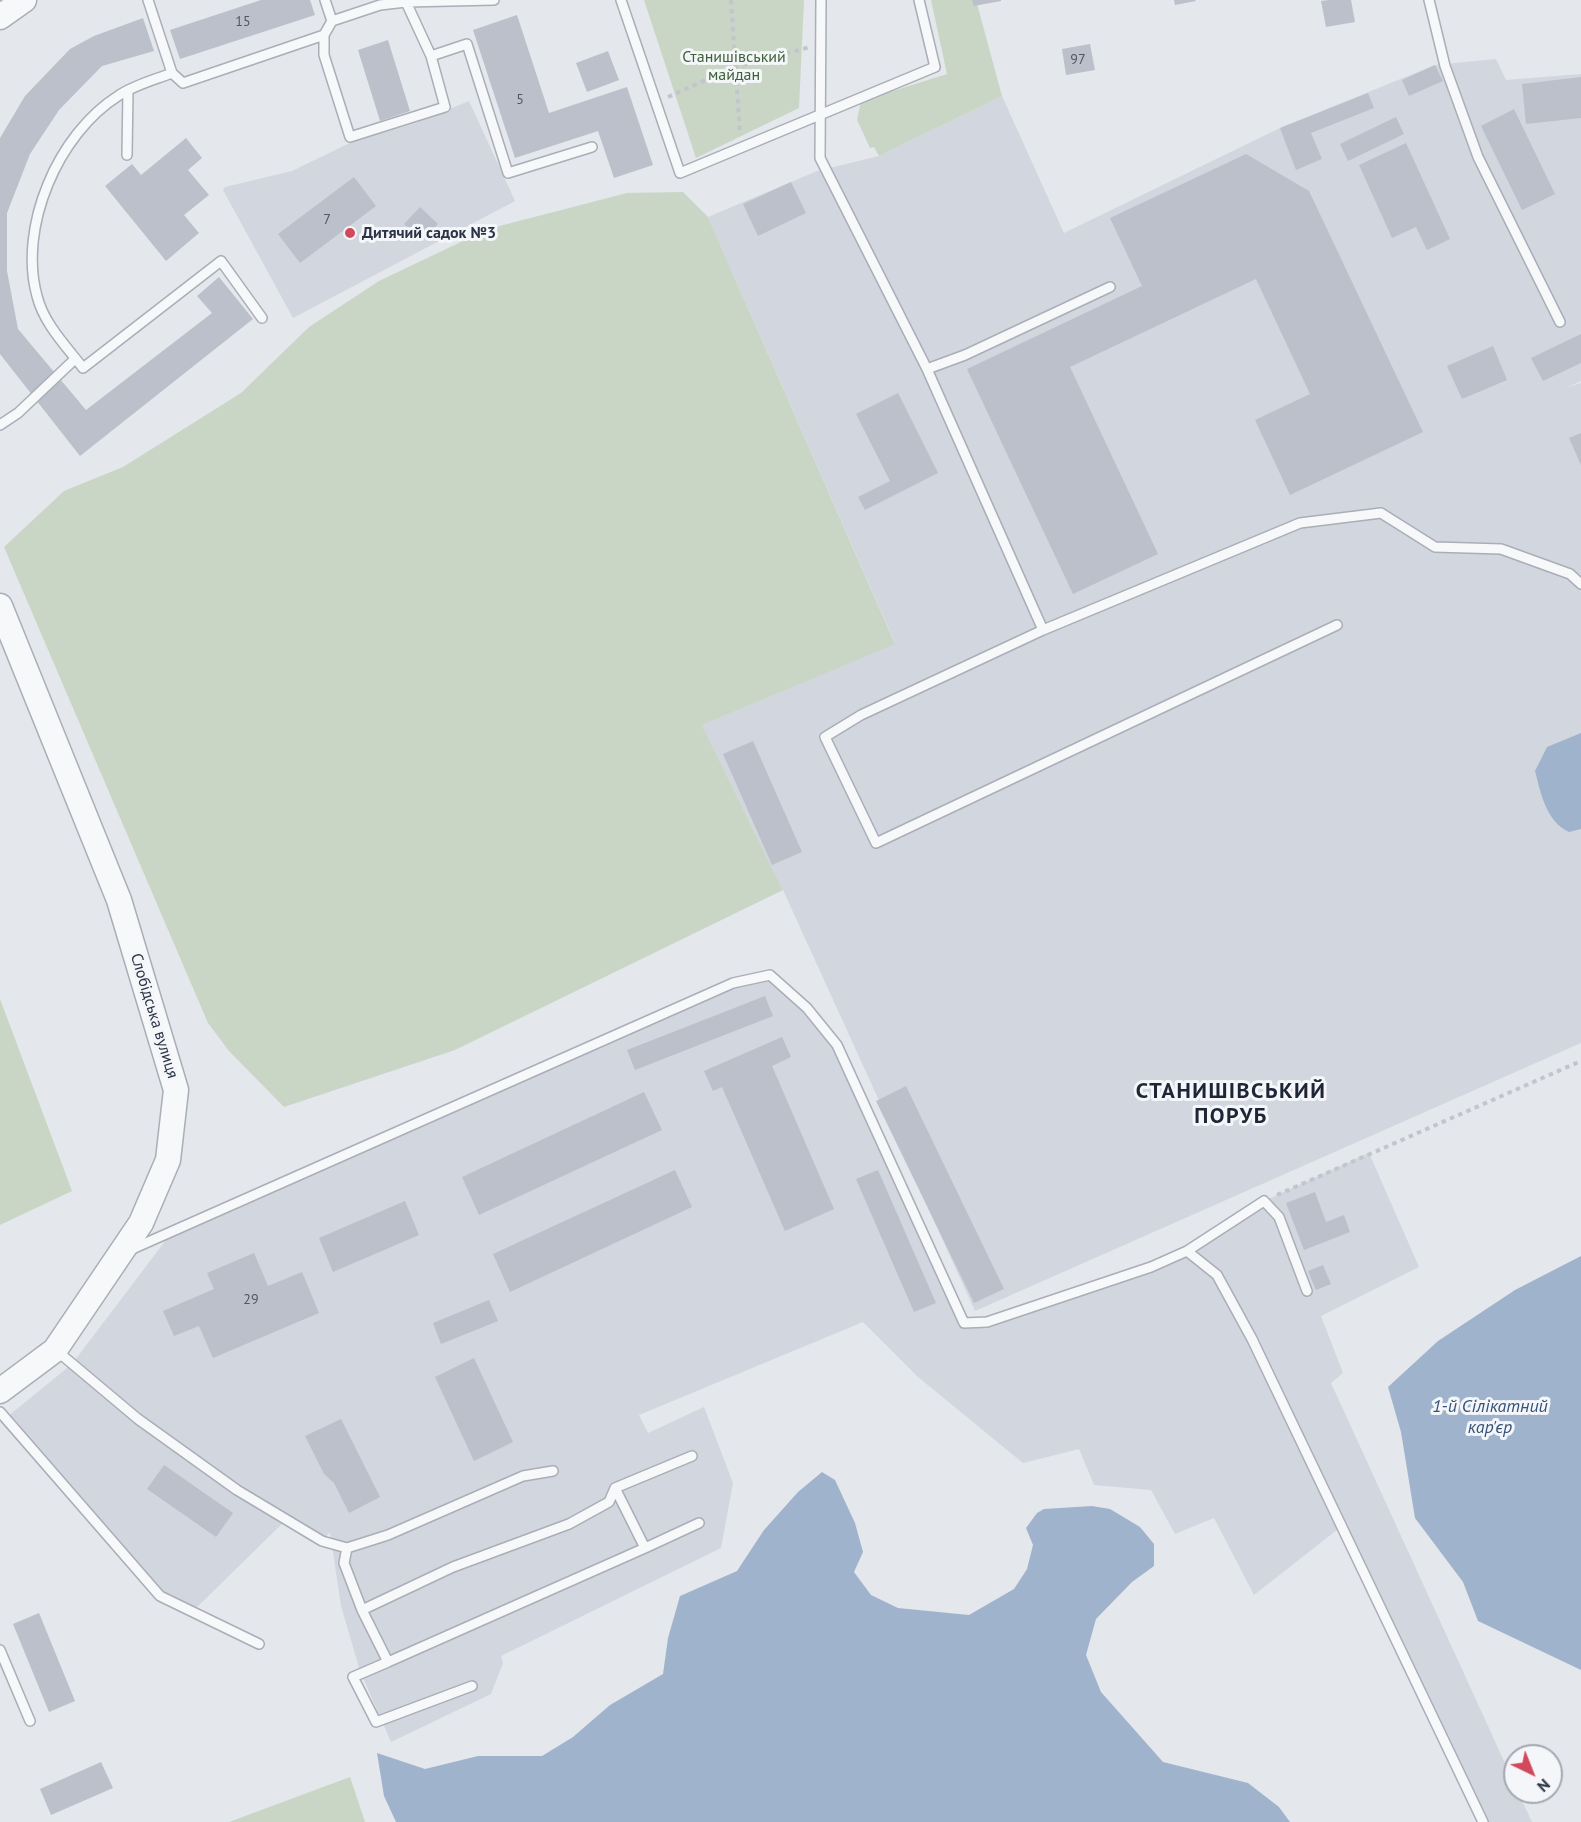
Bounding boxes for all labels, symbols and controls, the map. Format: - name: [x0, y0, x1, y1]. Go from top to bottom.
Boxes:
- house number: 15: [235, 14, 251, 30]
- park label: Станишівський майдан: [682, 47, 786, 85]
- house number: 97: [1070, 52, 1086, 68]
- house number: 5: [516, 92, 524, 108]
- house number: 7: [323, 212, 331, 228]
- place label: Дитячий садок №3: [362, 223, 496, 243]
- marker: Дитячий садок №3: [343, 226, 357, 240]
- street label: Слобідська вулиця: [126, 951, 182, 1081]
- district label: СТАНИШІВСЬКИЙ ПОРУБ: [1136, 1079, 1326, 1130]
- house number: 29: [243, 1292, 259, 1308]
- water label: 1-й Сілікатний кар'єр: [1432, 1396, 1548, 1438]
- north arrow: [1503, 1744, 1563, 1804]
- text: N: [1533, 1775, 1555, 1797]

